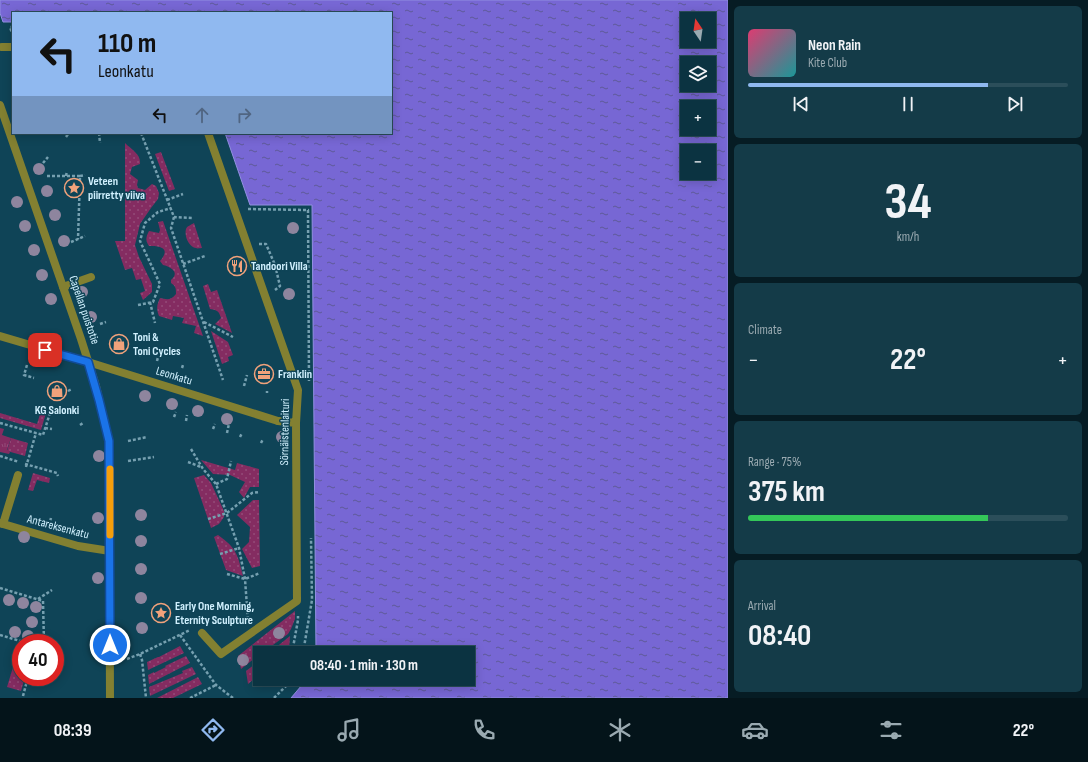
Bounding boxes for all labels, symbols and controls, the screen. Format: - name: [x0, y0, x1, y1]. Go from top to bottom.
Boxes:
- north arrow: [680, 12, 716, 48]
- map controls: [680, 12, 716, 180]
- text: 110 m: [98, 27, 156, 60]
- icon: left: [32, 28, 84, 80]
- text: Neon Rain: [808, 36, 861, 55]
- text: Kite Club: [808, 55, 847, 71]
- button: layers: [680, 56, 716, 92]
- text: Leonkatu: [98, 61, 154, 82]
- icon: previous: [790, 93, 812, 115]
- icon: pause: [897, 93, 919, 115]
- icon: next: [1004, 93, 1026, 115]
- button: +: [680, 100, 716, 136]
- icon: left: [149, 104, 171, 126]
- icon: ahead: [191, 104, 213, 126]
- icon: right: [233, 104, 255, 126]
- button: −: [680, 144, 716, 180]
- text: 34: [884, 171, 932, 234]
- place label: Veteen piirretty viiva: [88, 174, 145, 203]
- place icon: Veteen piirretty viiva: [63, 177, 85, 199]
- text: km/h: [897, 229, 919, 245]
- restaurant icon: Tandoori Villa: [226, 255, 248, 277]
- place label: Tandoori Villa: [251, 259, 308, 274]
- street label: Capellan puistotie: [65, 274, 103, 347]
- text: Climate: [748, 322, 782, 338]
- place label: Toni & Toni Cycles: [133, 330, 181, 359]
- pin: [28, 333, 62, 367]
- shop icon: Toni & Toni Cycles: [108, 333, 130, 355]
- icon: arrive: [34, 339, 56, 361]
- text: 22°: [890, 342, 926, 378]
- text: −: [748, 347, 759, 374]
- text: +: [1057, 347, 1068, 374]
- street label: Leonkatu: [154, 363, 194, 389]
- office icon: Franklin: [253, 363, 275, 385]
- place label: Franklin: [278, 367, 312, 382]
- shop icon: KG Salonki: [46, 380, 68, 402]
- street label: Sörnäistenlaituri: [277, 398, 293, 466]
- place label: KG Salonki: [35, 403, 79, 418]
- text: Range · 75%: [748, 454, 801, 470]
- text: 375 km: [748, 474, 825, 510]
- street label: Antareksenkatu: [24, 511, 91, 542]
- text: Arrival: [748, 598, 776, 614]
- place label: Early One Morning, Eternity Sculpture: [175, 599, 254, 628]
- place icon: Early One Morning, Eternity Sculpture: [150, 602, 172, 624]
- text: 08:40: [748, 618, 811, 654]
- position arrow: [89, 624, 131, 666]
- speed limit sign: 40: [12, 634, 64, 686]
- text: 08:40 · 1 min · 130 m: [310, 656, 418, 675]
- icon: directions: [199, 716, 227, 744]
- icon: music: [335, 716, 363, 744]
- icon: phone: [470, 716, 498, 744]
- icon: climate: [606, 716, 634, 744]
- icon: car: [741, 716, 769, 744]
- icon: filters: [877, 716, 905, 744]
- text: 08:39: [54, 720, 91, 741]
- text: 22°: [1013, 720, 1034, 741]

